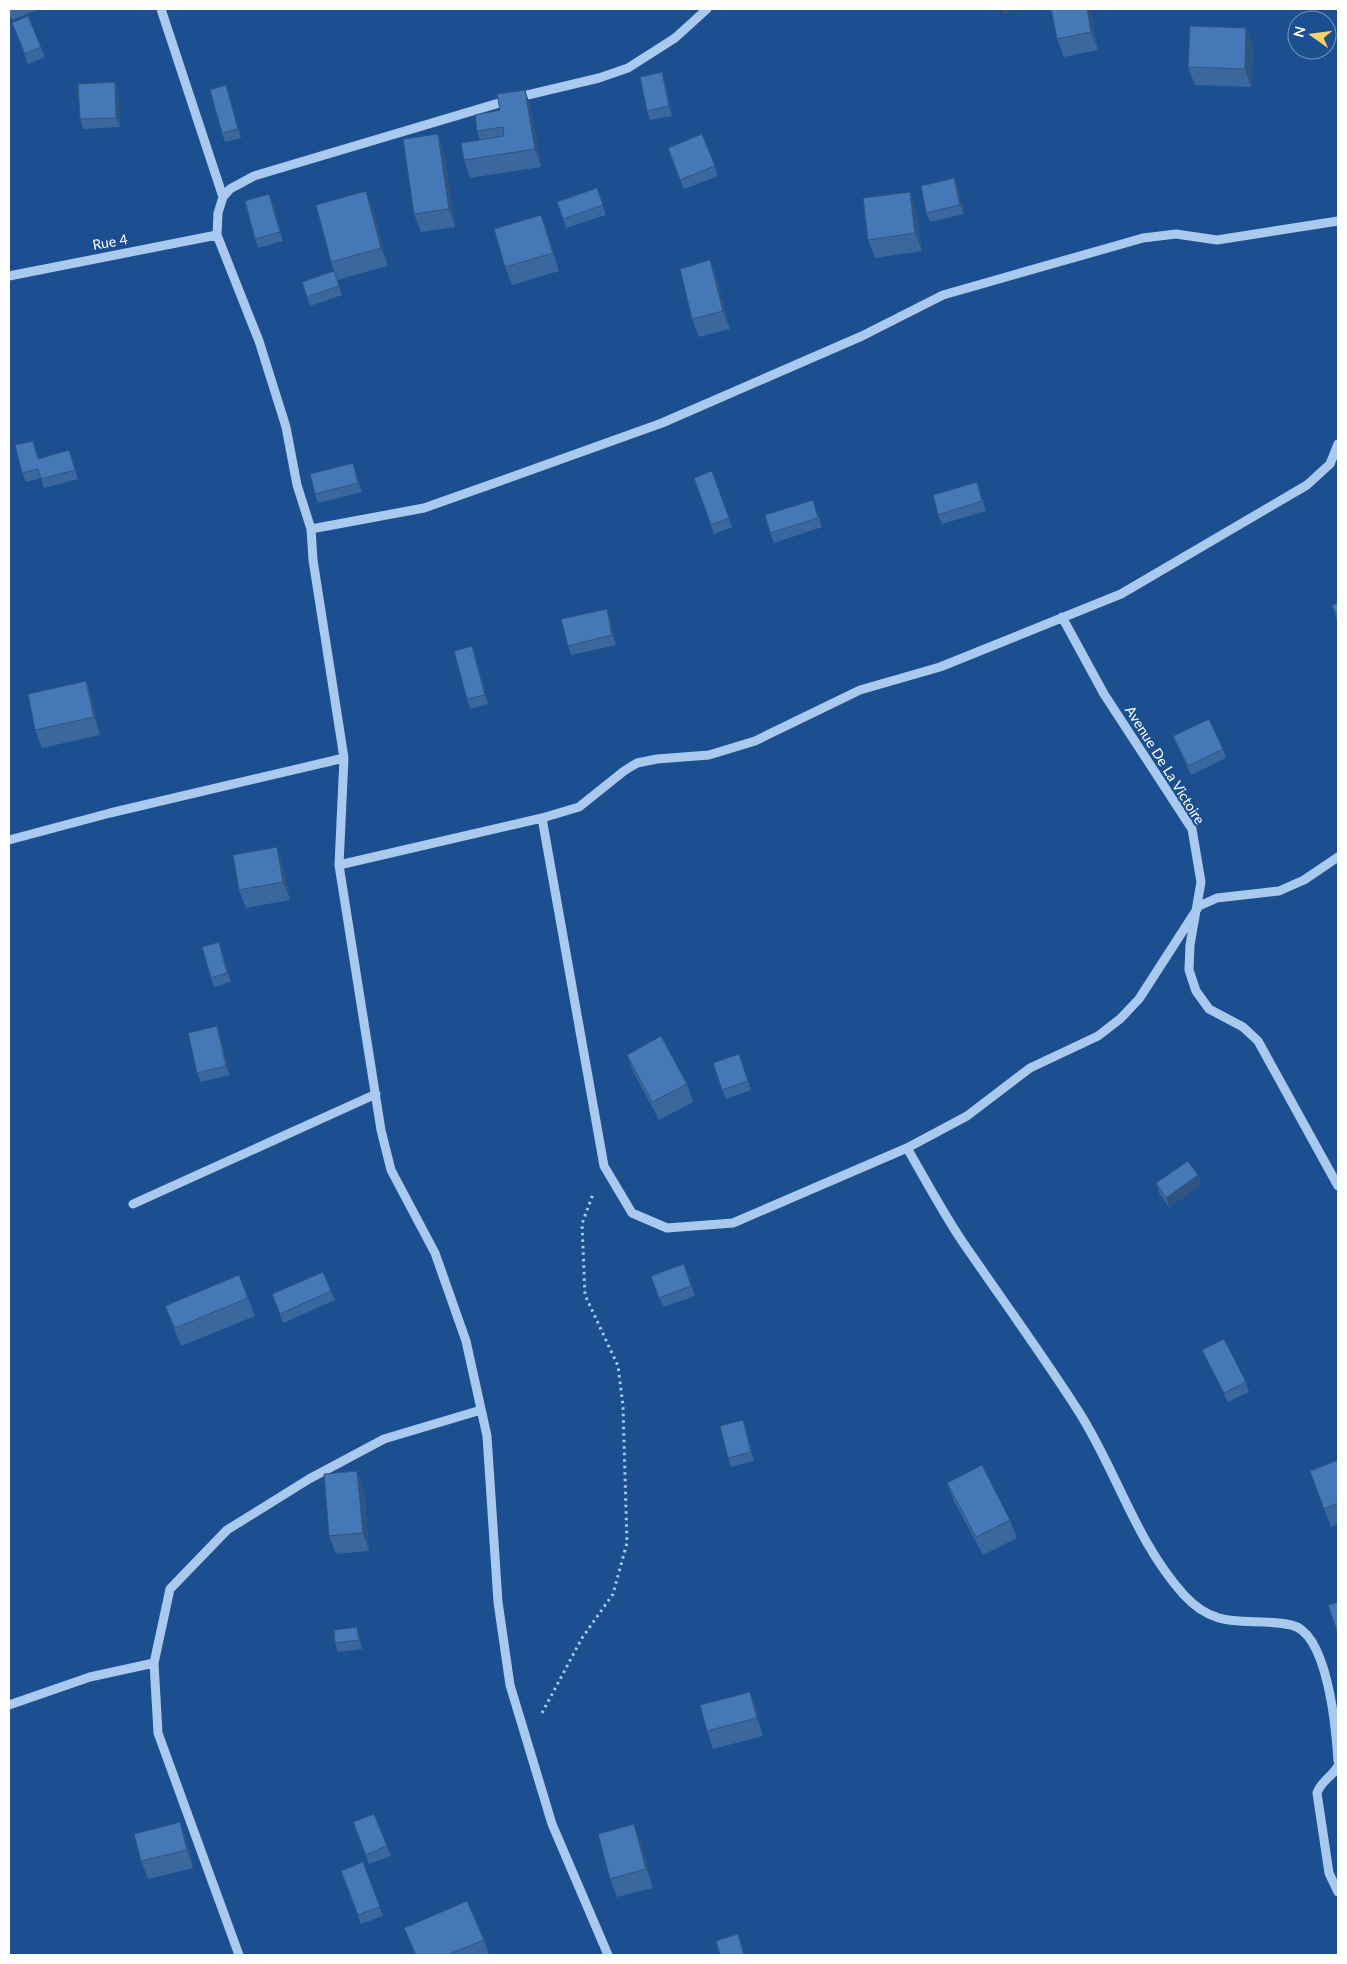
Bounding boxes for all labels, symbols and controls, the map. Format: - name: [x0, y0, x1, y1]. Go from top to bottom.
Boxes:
- north arrow: [1287, 10, 1337, 60]
- text: N: [1289, 24, 1308, 39]
- street label: Rue 4: [91, 230, 129, 253]
- street label: Avenue De La Victoire: [1122, 702, 1209, 827]

